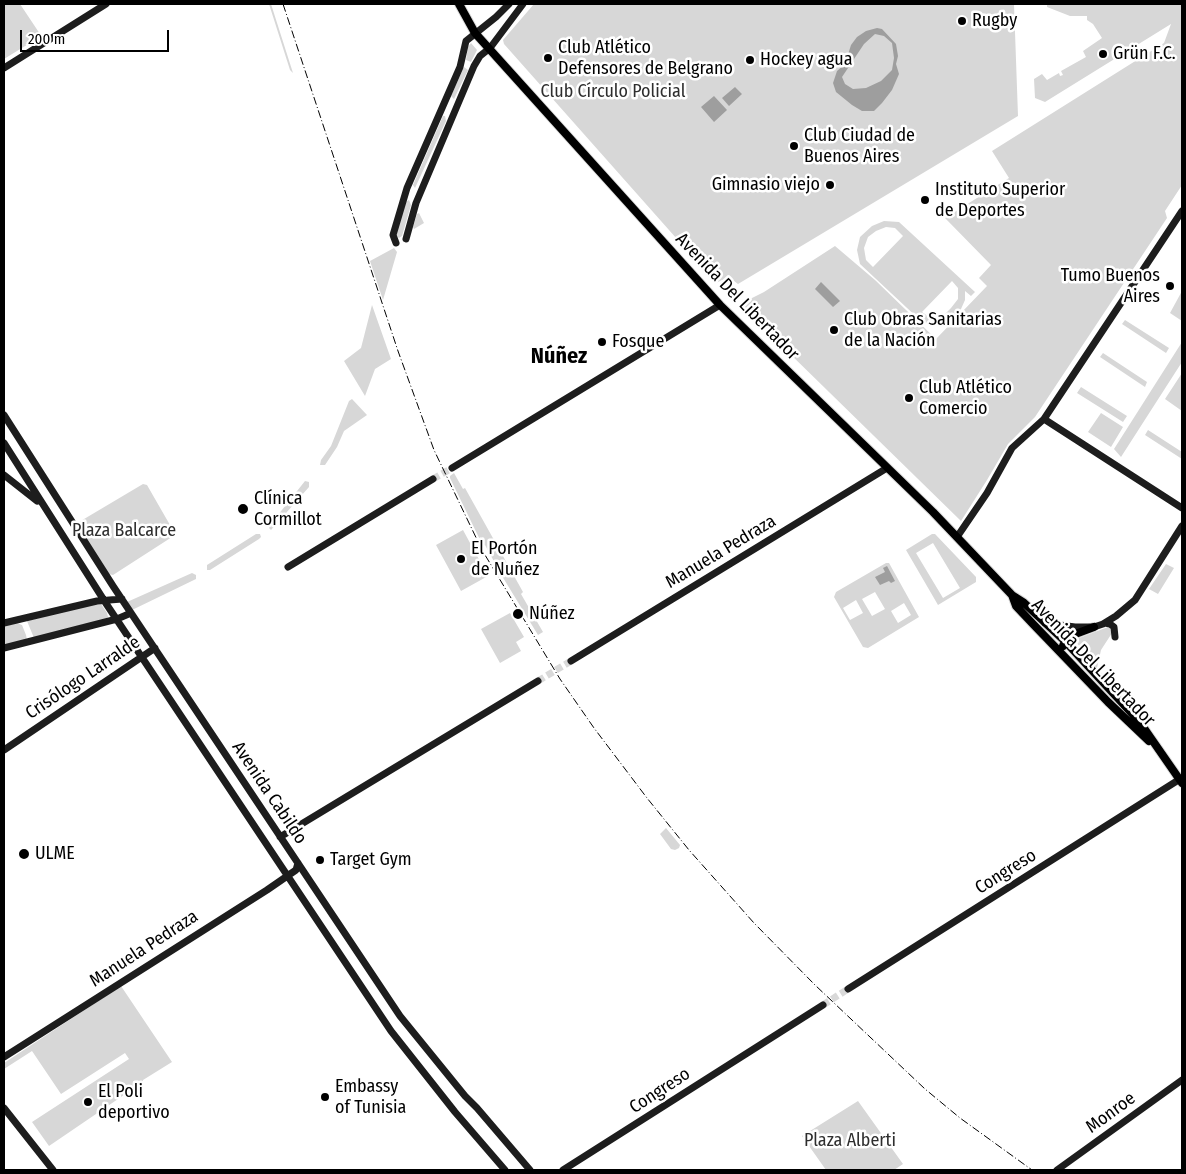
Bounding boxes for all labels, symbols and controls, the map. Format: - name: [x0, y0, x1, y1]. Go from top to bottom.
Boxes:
- place label: Rugby: [972, 10, 1017, 32]
- marker: Rugby: [956, 15, 968, 27]
- scale bar: [22, 20, 171, 52]
- text: 200 m: [28, 30, 65, 48]
- place label: Club Atlético Defensores de Belgrano: [558, 37, 733, 80]
- place label: Grün F.C.: [1113, 43, 1176, 65]
- marker: Grün F.C.: [1097, 48, 1109, 60]
- place label: Hockey agua: [760, 49, 853, 71]
- marker: Club Atlético Defensores de Belgrano: [542, 52, 554, 64]
- marker: Hockey agua: [744, 54, 756, 66]
- park label: Club Círculo Policial: [541, 81, 685, 103]
- place label: Club Ciudad de Buenos Aires: [804, 125, 915, 168]
- marker: Club Ciudad de Buenos Aires: [788, 140, 800, 152]
- place label: Gimnasio viejo: [712, 174, 820, 196]
- marker: Gimnasio viejo: [824, 179, 836, 191]
- place label: Instituto Superior de Deportes: [935, 179, 1065, 222]
- marker: Instituto Superior de Deportes: [919, 194, 931, 206]
- street label: Avenida Del Libertador: [671, 229, 803, 365]
- place label: Tumo Buenos Aires: [1061, 265, 1160, 308]
- marker: Tumo Buenos Aires: [1164, 280, 1176, 292]
- place label: Club Obras Sanitarias de la Nación: [844, 309, 1002, 352]
- marker: Club Obras Sanitarias de la Nación: [828, 324, 840, 336]
- place label: Fosque: [612, 331, 664, 353]
- marker: Fosque: [596, 336, 608, 348]
- district label: Núñez: [531, 344, 587, 370]
- place label: Club Atlético Comercio: [919, 377, 1012, 419]
- marker: Club Atlético Comercio: [903, 392, 915, 404]
- place label: Clínica Cormillot: [254, 488, 322, 530]
- marker: Clínica Cormillot: [236, 502, 250, 516]
- street label: Manuela Pedraza: [662, 511, 780, 593]
- park label: Plaza Balcarce: [72, 520, 176, 542]
- place label: El Portón de Nuñez: [471, 538, 539, 580]
- marker: El Portón de Nuñez: [455, 553, 467, 565]
- street label: Avenida Del Libertador: [1027, 595, 1159, 731]
- place label: Núñez: [529, 603, 575, 625]
- marker: Núñez: [511, 607, 525, 621]
- street label: Crisólogo Larralde: [22, 632, 144, 724]
- street label: Avenida Cabildo: [227, 738, 311, 848]
- place label: ULME: [35, 843, 75, 865]
- street label: Congreso: [971, 845, 1041, 899]
- marker: ULME: [17, 847, 31, 861]
- place label: Target Gym: [330, 849, 412, 871]
- marker: Target Gym: [314, 854, 326, 866]
- street label: Manuela Pedraza: [86, 906, 202, 992]
- street label: Congreso: [626, 1063, 694, 1119]
- place label: Embassy of Tunisia: [335, 1076, 406, 1118]
- place label: El Poli deportivo: [98, 1081, 170, 1124]
- street label: Monroe: [1082, 1088, 1140, 1138]
- marker: Embassy of Tunisia: [319, 1091, 331, 1103]
- marker: El Poli deportivo: [82, 1096, 94, 1108]
- park label: Plaza Alberti: [804, 1130, 896, 1152]

